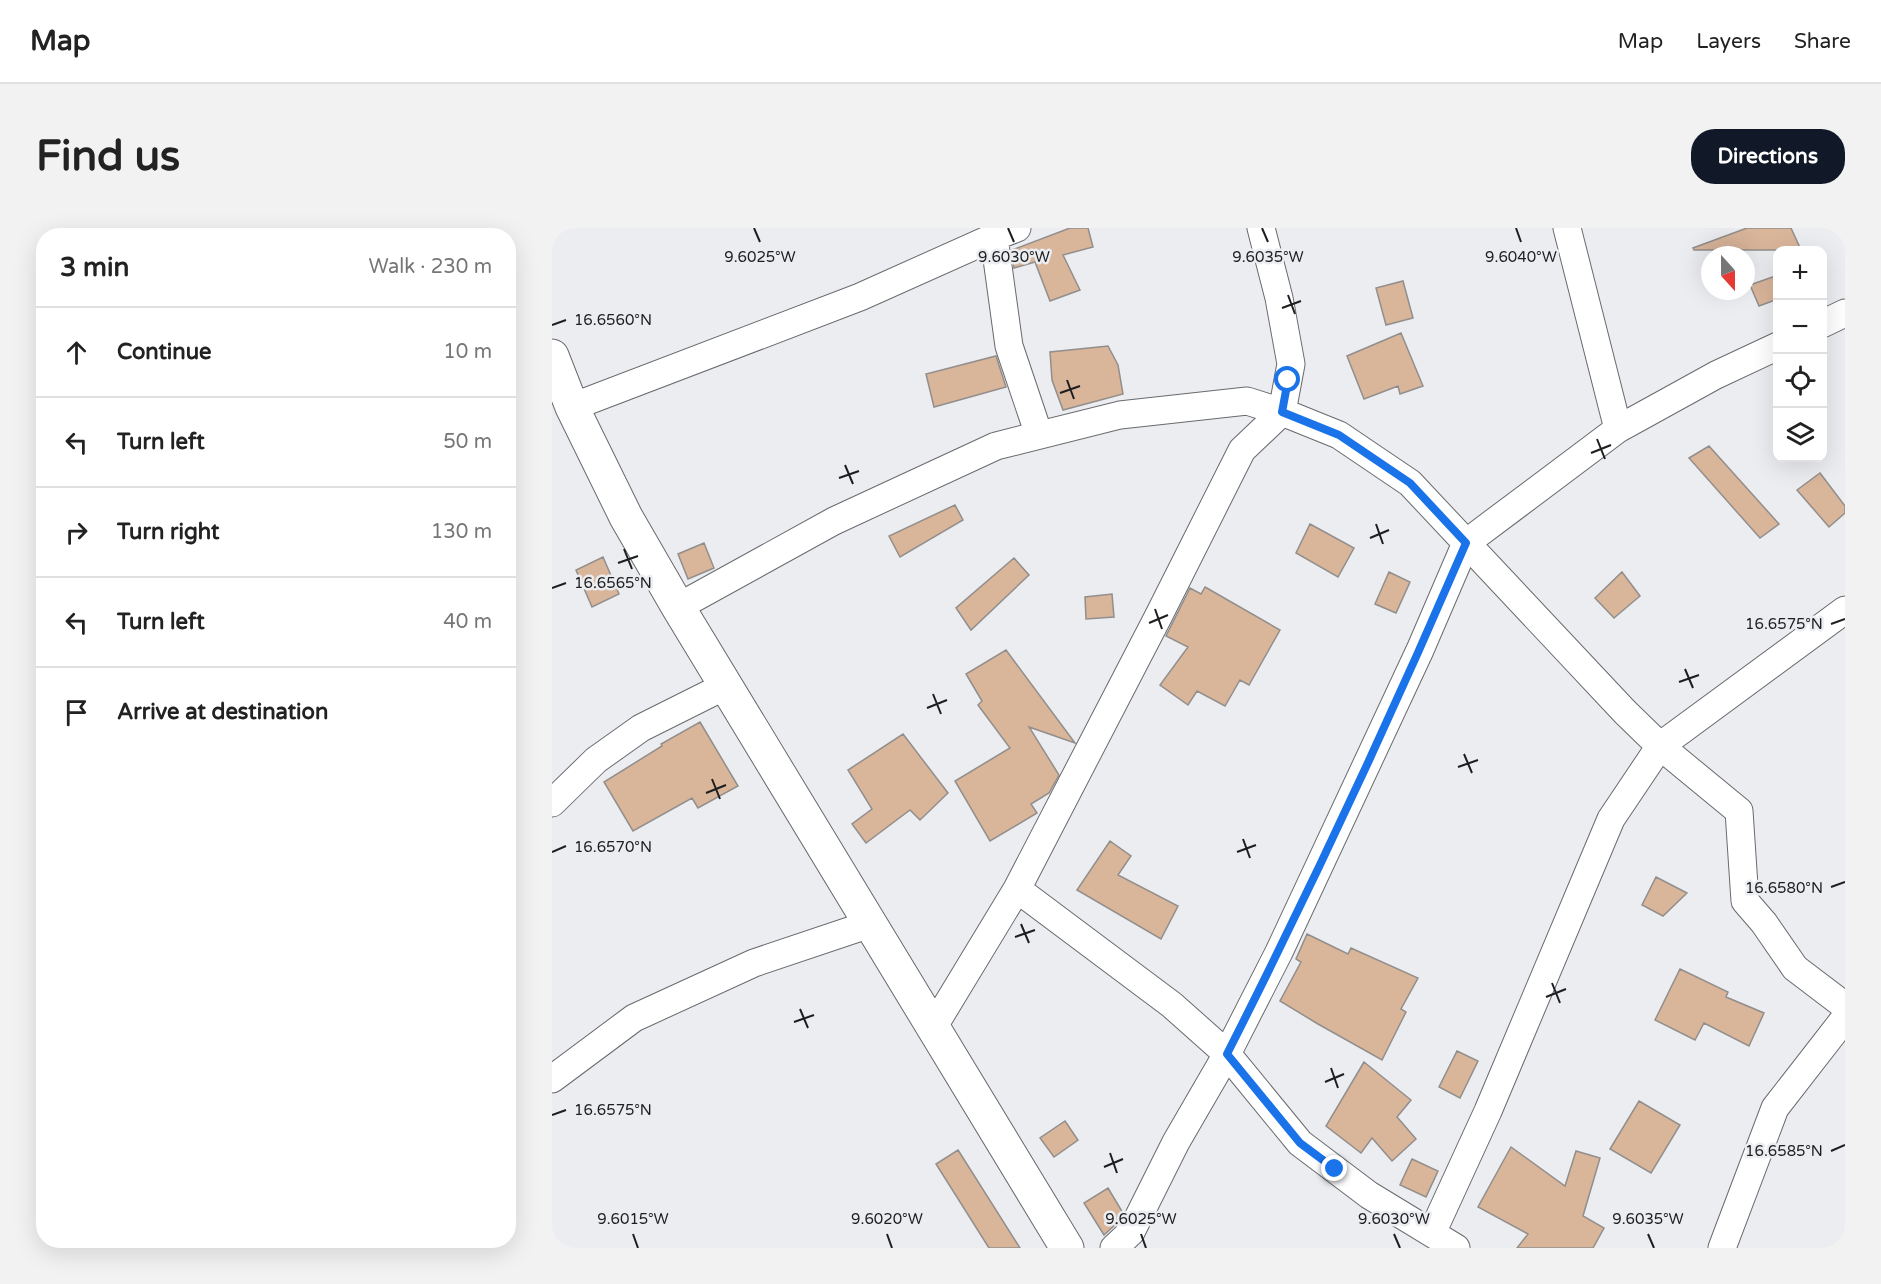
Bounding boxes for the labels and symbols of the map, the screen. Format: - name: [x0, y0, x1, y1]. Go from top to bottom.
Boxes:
- north arrow: [1701, 246, 1755, 300]
- text: 9.6025°W: [724, 248, 796, 266]
- text: 9.6030°W: [978, 248, 1050, 266]
- text: 9.6035°W: [1232, 248, 1304, 266]
- text: 9.6040°W: [1485, 248, 1557, 266]
- text: 16.6560°N: [574, 311, 652, 329]
- route start: [1274, 366, 1300, 392]
- text: 16.6565°N: [574, 574, 652, 592]
- text: 16.6575°N: [1745, 615, 1823, 633]
- text: 16.6570°N: [574, 838, 652, 856]
- text: 16.6580°N: [1745, 879, 1823, 897]
- text: 16.6575°N: [574, 1101, 652, 1119]
- text: 16.6585°N: [1745, 1142, 1823, 1160]
- route end: [1321, 1155, 1347, 1181]
- text: 9.6015°W: [597, 1210, 669, 1228]
- text: 9.6020°W: [851, 1210, 923, 1228]
- text: 9.6025°W: [1105, 1210, 1177, 1228]
- text: 9.6030°W: [1358, 1210, 1430, 1228]
- text: 9.6035°W: [1612, 1210, 1684, 1228]

